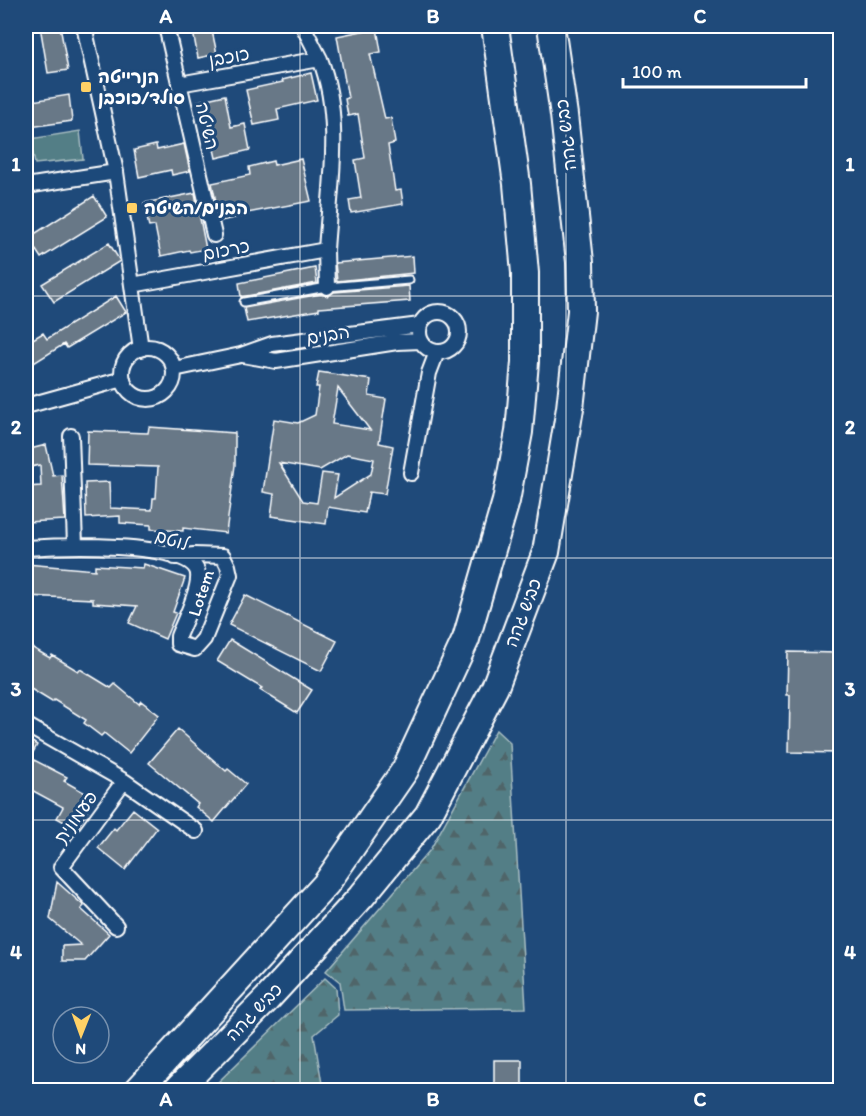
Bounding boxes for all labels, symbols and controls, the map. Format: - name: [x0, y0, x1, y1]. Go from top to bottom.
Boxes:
- text: A: [159, 4, 173, 28]
- text: B: [427, 4, 440, 28]
- text: C: [694, 4, 707, 28]
- street label: כוכבן: [207, 43, 251, 71]
- scale bar: [623, 51, 806, 89]
- text: 100 m: [632, 61, 682, 83]
- place label: הנרייטה סולד/כוכבן: [98, 66, 185, 109]
- marker: הנרייטה סולד/כוכבן: [79, 80, 93, 94]
- street label: כביש גהה: [551, 98, 581, 172]
- street label: השיטה: [191, 100, 223, 152]
- text: 1: [11, 152, 21, 176]
- text: 1: [845, 152, 855, 176]
- place label: הבנים/השיטה: [144, 197, 248, 219]
- marker: הבנים/השיטה: [125, 201, 139, 215]
- street label: כרכום: [201, 235, 251, 265]
- street label: הבנים: [305, 321, 351, 349]
- text: 2: [11, 415, 22, 439]
- text: 2: [845, 415, 856, 439]
- street label: לוטם: [153, 525, 193, 556]
- street label: Lotem: [183, 566, 219, 619]
- street label: כביש גהה: [500, 575, 546, 651]
- text: 3: [11, 677, 22, 701]
- text: 3: [845, 677, 856, 701]
- street label: פעמונית: [50, 786, 102, 848]
- text: 4: [10, 940, 22, 964]
- text: 4: [844, 940, 856, 964]
- street label: כביש גהה: [221, 978, 287, 1046]
- north arrow: [51, 1005, 111, 1065]
- text: N: [75, 1040, 86, 1059]
- text: A: [159, 1087, 173, 1111]
- text: B: [427, 1087, 440, 1111]
- text: C: [694, 1087, 707, 1111]

